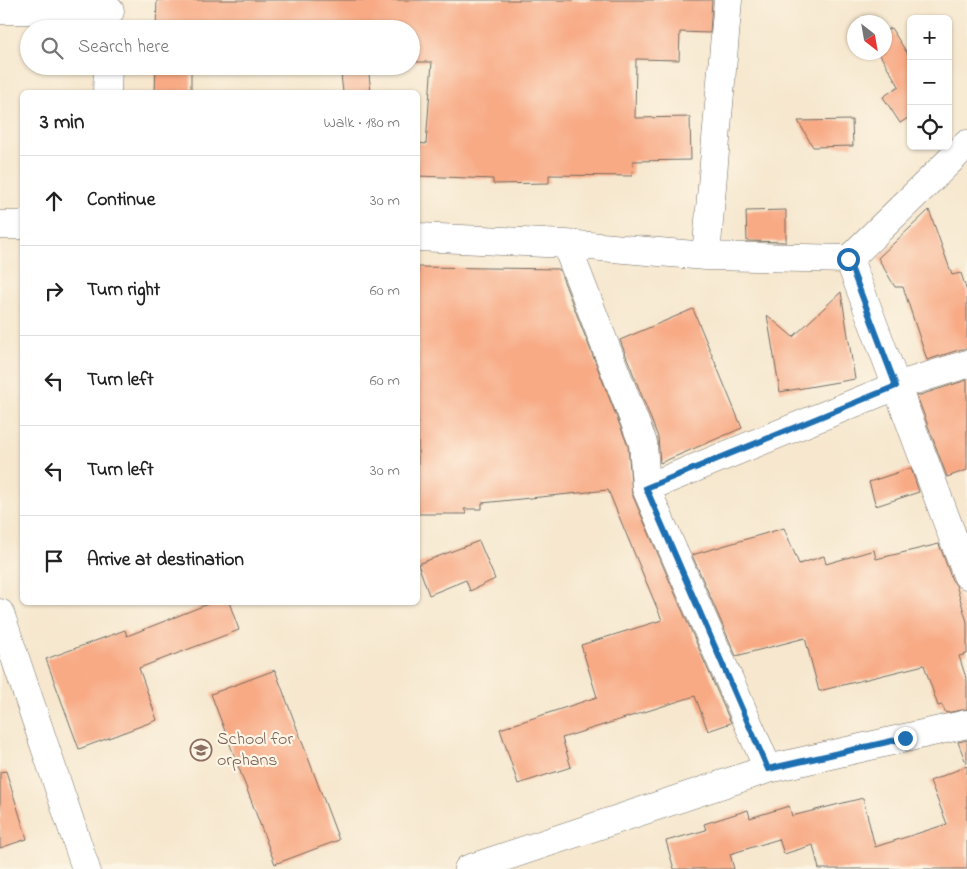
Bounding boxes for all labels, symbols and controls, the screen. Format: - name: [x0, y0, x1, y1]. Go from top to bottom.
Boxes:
- north arrow: [847, 15, 892, 60]
- map controls: [907, 15, 952, 150]
- button: +: [907, 15, 952, 60]
- search box: [20, 20, 420, 75]
- icon: search: [38, 34, 66, 62]
- text: Search here: [78, 34, 169, 61]
- button: −: [907, 60, 952, 105]
- button: locate: [907, 105, 952, 150]
- text: 3 min: [40, 108, 84, 138]
- text: Walk · 180 m: [323, 111, 400, 135]
- icon: ahead: [40, 187, 68, 215]
- text: Continue: [87, 187, 155, 214]
- text: 30 m: [370, 189, 400, 213]
- route start: [837, 248, 860, 271]
- icon: right: [40, 277, 68, 305]
- text: Turn right: [87, 277, 160, 304]
- text: 60 m: [370, 279, 400, 303]
- icon: left: [40, 367, 68, 395]
- text: Turn left: [87, 367, 154, 394]
- text: 60 m: [370, 369, 400, 393]
- icon: left: [40, 457, 68, 485]
- text: Turn left: [87, 457, 154, 484]
- text: 30 m: [370, 459, 400, 483]
- icon: arrive: [40, 547, 68, 575]
- text: Arrive at destination: [87, 547, 244, 574]
- place label: School for orphans: [217, 727, 293, 774]
- route end: [894, 727, 917, 750]
- school or university icon: School for orphans: [189, 738, 213, 762]

